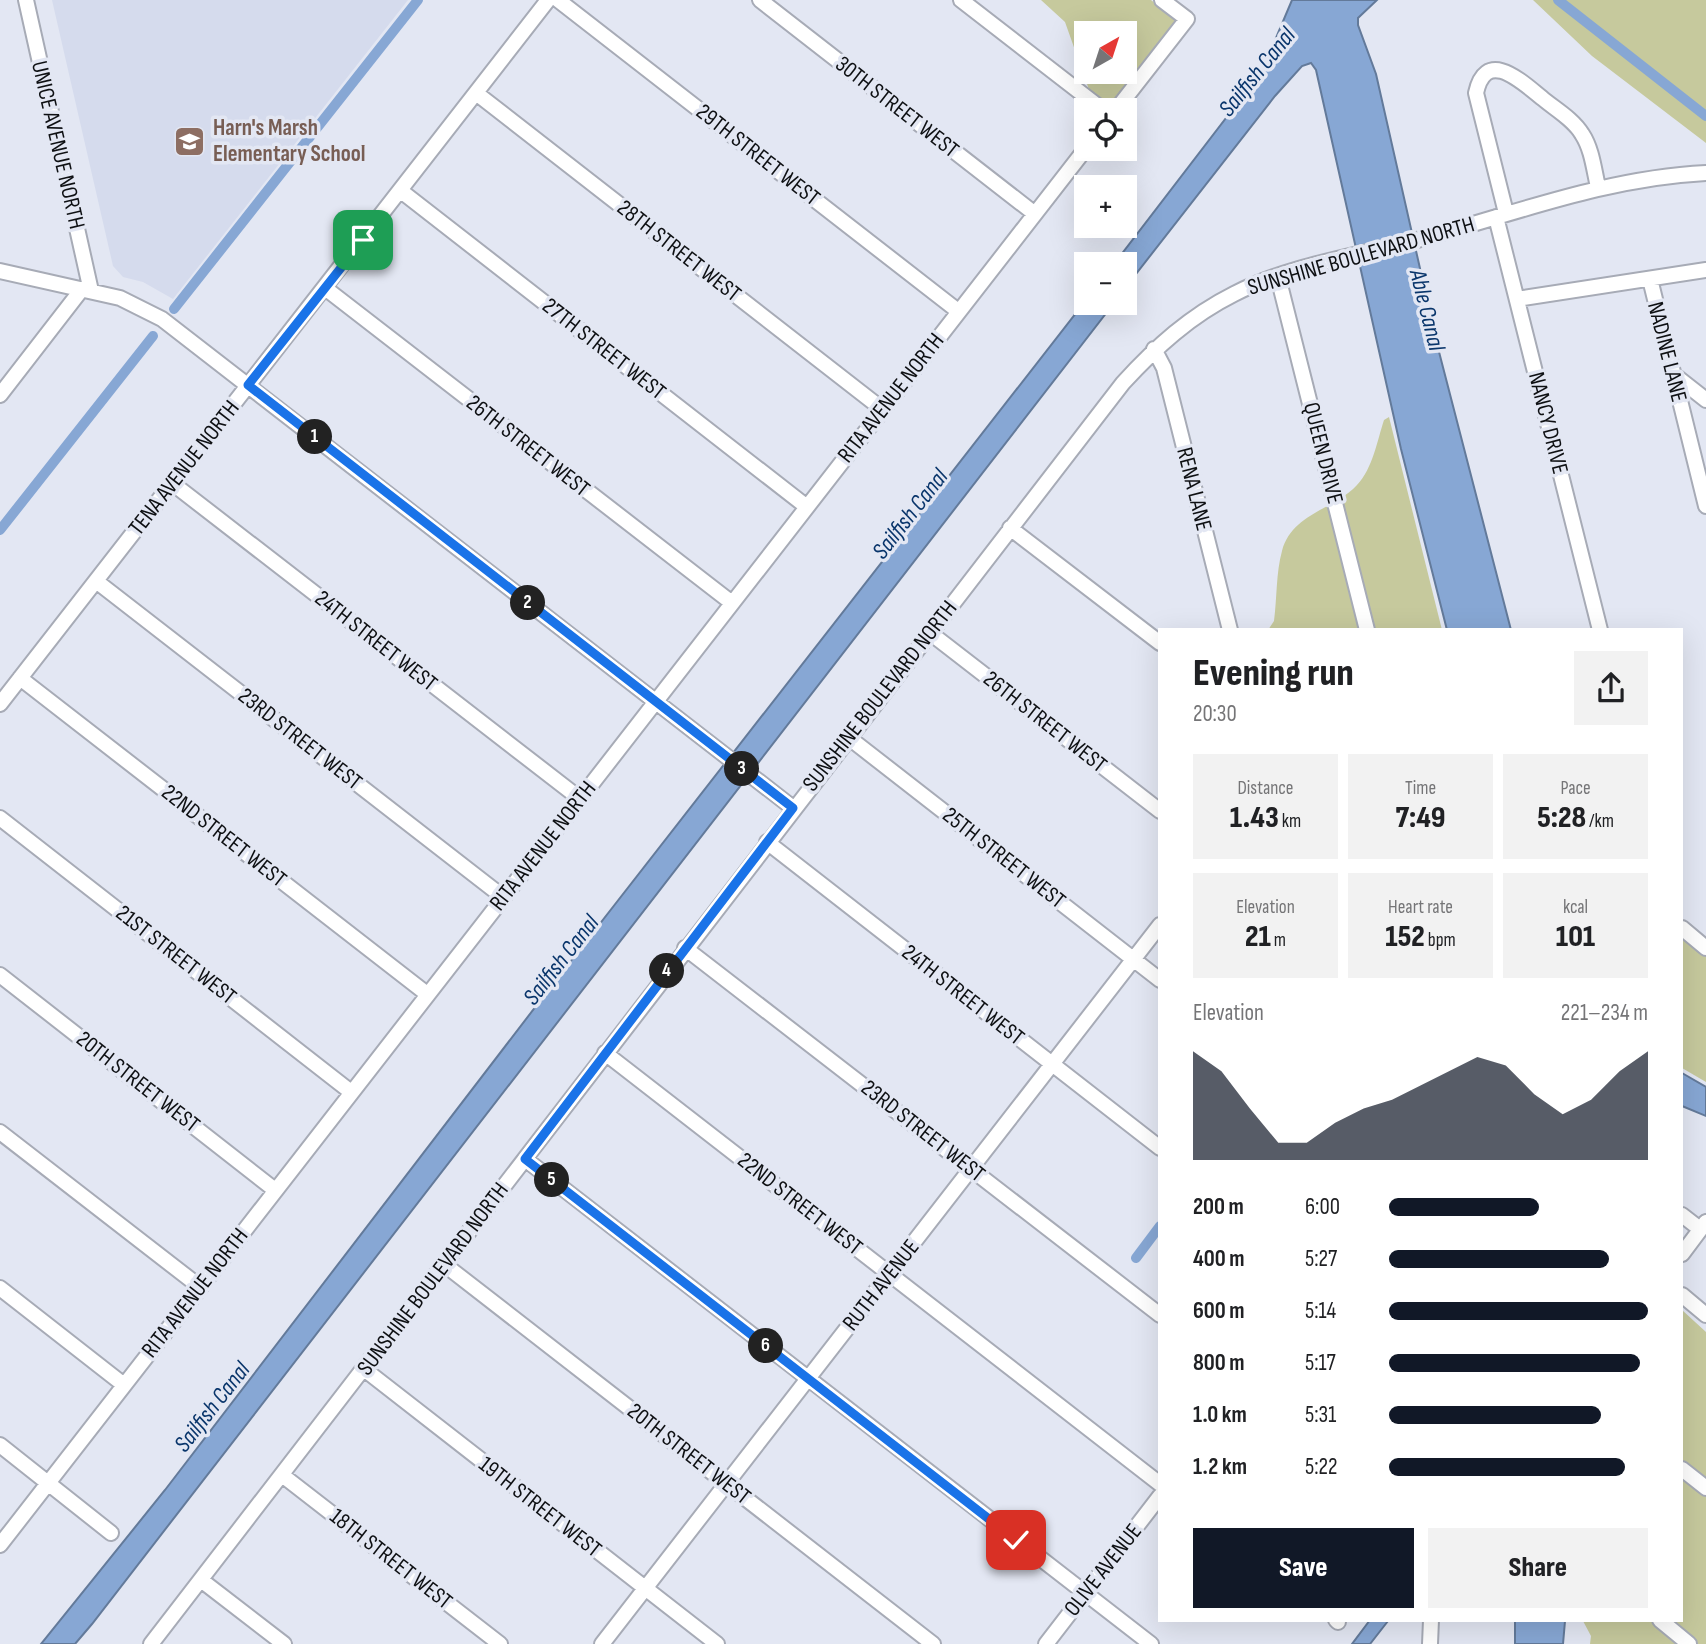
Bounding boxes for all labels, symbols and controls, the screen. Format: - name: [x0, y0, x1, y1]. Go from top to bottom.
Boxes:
- north arrow: [1074, 21, 1138, 84]
- map controls: [1074, 21, 1137, 315]
- water label: Sailfish Canal: [1212, 21, 1302, 122]
- street label: 30TH STREET WEST: [830, 50, 964, 164]
- street label: UNICE AVENUE NORTH: [25, 58, 91, 232]
- street label: 29TH STREET WEST: [691, 98, 825, 212]
- button: locate: [1074, 98, 1137, 161]
- place label: Harn's Marsh Elementary School: [213, 114, 365, 168]
- school or university icon: Harn's Marsh Elementary School: [173, 124, 207, 158]
- button: +: [1074, 175, 1137, 238]
- street label: 28TH STREET WEST: [612, 194, 746, 308]
- pin: [333, 210, 393, 270]
- street label: SUNSHINE BOULEVARD NORTH: [1244, 210, 1478, 302]
- icon: arrive: [344, 221, 382, 259]
- button: −: [1074, 252, 1137, 315]
- water label: Able Canal: [1403, 265, 1451, 354]
- street label: 27TH STREET WEST: [537, 292, 671, 406]
- street label: NADINE LANE: [1641, 299, 1693, 405]
- street label: RITA AVENUE NORTH: [832, 328, 950, 468]
- street label: NANCY DRIVE: [1522, 369, 1574, 477]
- street label: 26TH STREET WEST: [461, 389, 595, 503]
- street label: TENA AVENUE NORTH: [123, 395, 245, 541]
- street label: QUEEN DRIVE: [1297, 399, 1349, 507]
- pin: 1: [298, 420, 332, 454]
- text: 1: [311, 425, 318, 448]
- street label: RENA LANE: [1170, 444, 1218, 534]
- water label: Sailfish Canal: [866, 463, 954, 565]
- street label: 24TH STREET WEST: [309, 585, 443, 697]
- pin: 2: [510, 586, 546, 620]
- text: 2: [523, 591, 532, 614]
- street label: SUNSHINE BOULEVARD NORTH: [797, 595, 963, 797]
- text: Evening run: [1193, 651, 1354, 696]
- button: share: [1574, 651, 1648, 725]
- street label: 26TH STREET WEST: [978, 665, 1112, 779]
- street label: 23RD STREET WEST: [232, 682, 368, 796]
- text: 20:30: [1193, 700, 1237, 728]
- pin: 3: [724, 752, 760, 786]
- text: 3: [737, 757, 746, 780]
- street label: RITA AVENUE NORTH: [484, 776, 602, 916]
- text: Distance: [1237, 777, 1294, 800]
- text: Time: [1405, 777, 1436, 800]
- text: Pace: [1560, 777, 1591, 800]
- street label: 22ND STREET WEST: [156, 779, 292, 893]
- text: 1.43: [1230, 800, 1279, 836]
- text: 7:49: [1396, 800, 1445, 836]
- text: 5:28: [1537, 800, 1586, 836]
- street label: 25TH STREET WEST: [937, 801, 1071, 915]
- text: km: [1279, 810, 1301, 833]
- text: /km: [1586, 810, 1614, 833]
- text: Elevation: [1236, 896, 1295, 919]
- text: Heart rate: [1388, 896, 1453, 919]
- text: kcal: [1563, 896, 1588, 919]
- street label: 21ST STREET WEST: [110, 899, 242, 1011]
- water label: Sailfish Canal: [517, 909, 605, 1011]
- text: 21: [1245, 919, 1271, 955]
- text: 152: [1385, 919, 1425, 955]
- text: 101: [1556, 919, 1595, 955]
- text: m: [1271, 929, 1286, 952]
- text: bpm: [1425, 929, 1456, 952]
- street label: 24TH STREET WEST: [896, 939, 1030, 1051]
- pin: 4: [650, 954, 684, 988]
- text: 4: [662, 959, 671, 982]
- text: Elevation: [1193, 999, 1264, 1027]
- text: 221–234 m: [1561, 999, 1648, 1027]
- street label: 20TH STREET WEST: [71, 1025, 205, 1139]
- street label: 23RD STREET WEST: [855, 1074, 991, 1188]
- street label: 22ND STREET WEST: [732, 1147, 868, 1261]
- pin: 5: [534, 1162, 570, 1198]
- text: 5: [547, 1168, 556, 1191]
- street label: SUNSHINE BOULEVARD NORTH: [351, 1177, 515, 1381]
- text: 200 m: [1193, 1193, 1244, 1221]
- text: 6:00: [1305, 1193, 1340, 1221]
- street label: RITA AVENUE NORTH: [136, 1223, 254, 1363]
- street label: RUTH AVENUE: [837, 1234, 925, 1336]
- text: 400 m: [1193, 1245, 1244, 1273]
- text: 5:27: [1305, 1245, 1337, 1273]
- text: 600 m: [1193, 1297, 1245, 1325]
- text: 5:14: [1305, 1297, 1336, 1325]
- pin: 6: [748, 1328, 784, 1364]
- text: 6: [761, 1334, 770, 1357]
- text: 800 m: [1193, 1349, 1245, 1377]
- text: 5:17: [1305, 1349, 1336, 1377]
- water label: Sailfish Canal: [168, 1356, 256, 1458]
- street label: 20TH STREET WEST: [622, 1397, 756, 1511]
- text: 1.0 km: [1193, 1401, 1247, 1429]
- text: 5:31: [1305, 1401, 1336, 1429]
- street label: 19TH STREET WEST: [473, 1450, 607, 1564]
- text: 1.2 km: [1193, 1453, 1247, 1481]
- text: 5:22: [1305, 1453, 1338, 1481]
- street label: 18TH STREET WEST: [324, 1502, 458, 1616]
- pin: [986, 1510, 1046, 1570]
- street label: OLIVE AVENUE: [1058, 1518, 1148, 1622]
- icon: check: [997, 1521, 1035, 1559]
- button: Save: [1193, 1528, 1414, 1608]
- button: Share: [1428, 1528, 1648, 1608]

